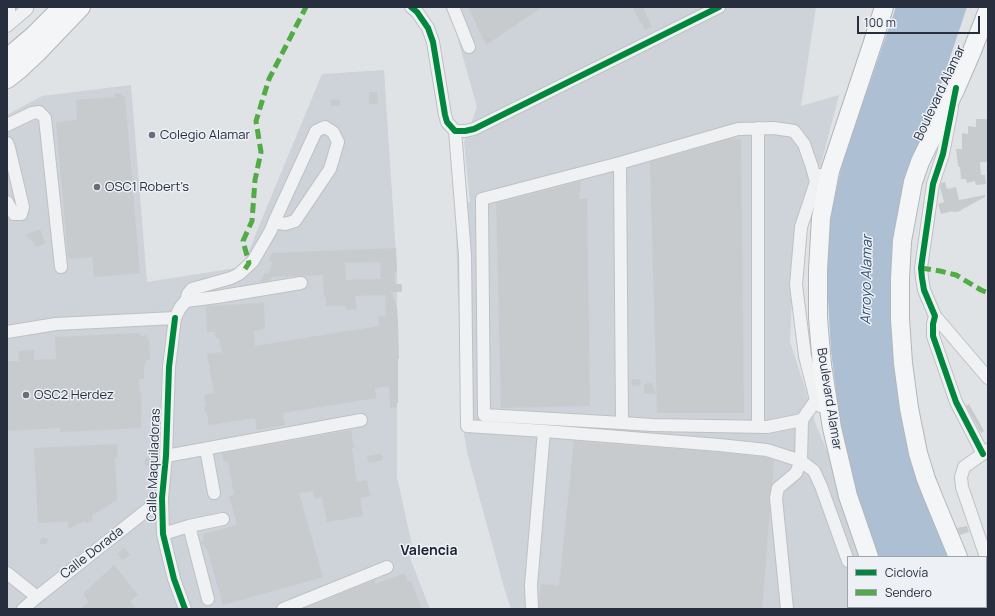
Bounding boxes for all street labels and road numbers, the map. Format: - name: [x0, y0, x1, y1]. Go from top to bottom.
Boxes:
- street label: Boulevard Alamar: [911, 43, 969, 143]
- street label: Boulevard Alamar: [813, 347, 845, 451]
- street label: Calle Maquiladoras: [144, 408, 164, 522]
- street label: Calle Dorada: [57, 524, 127, 582]

